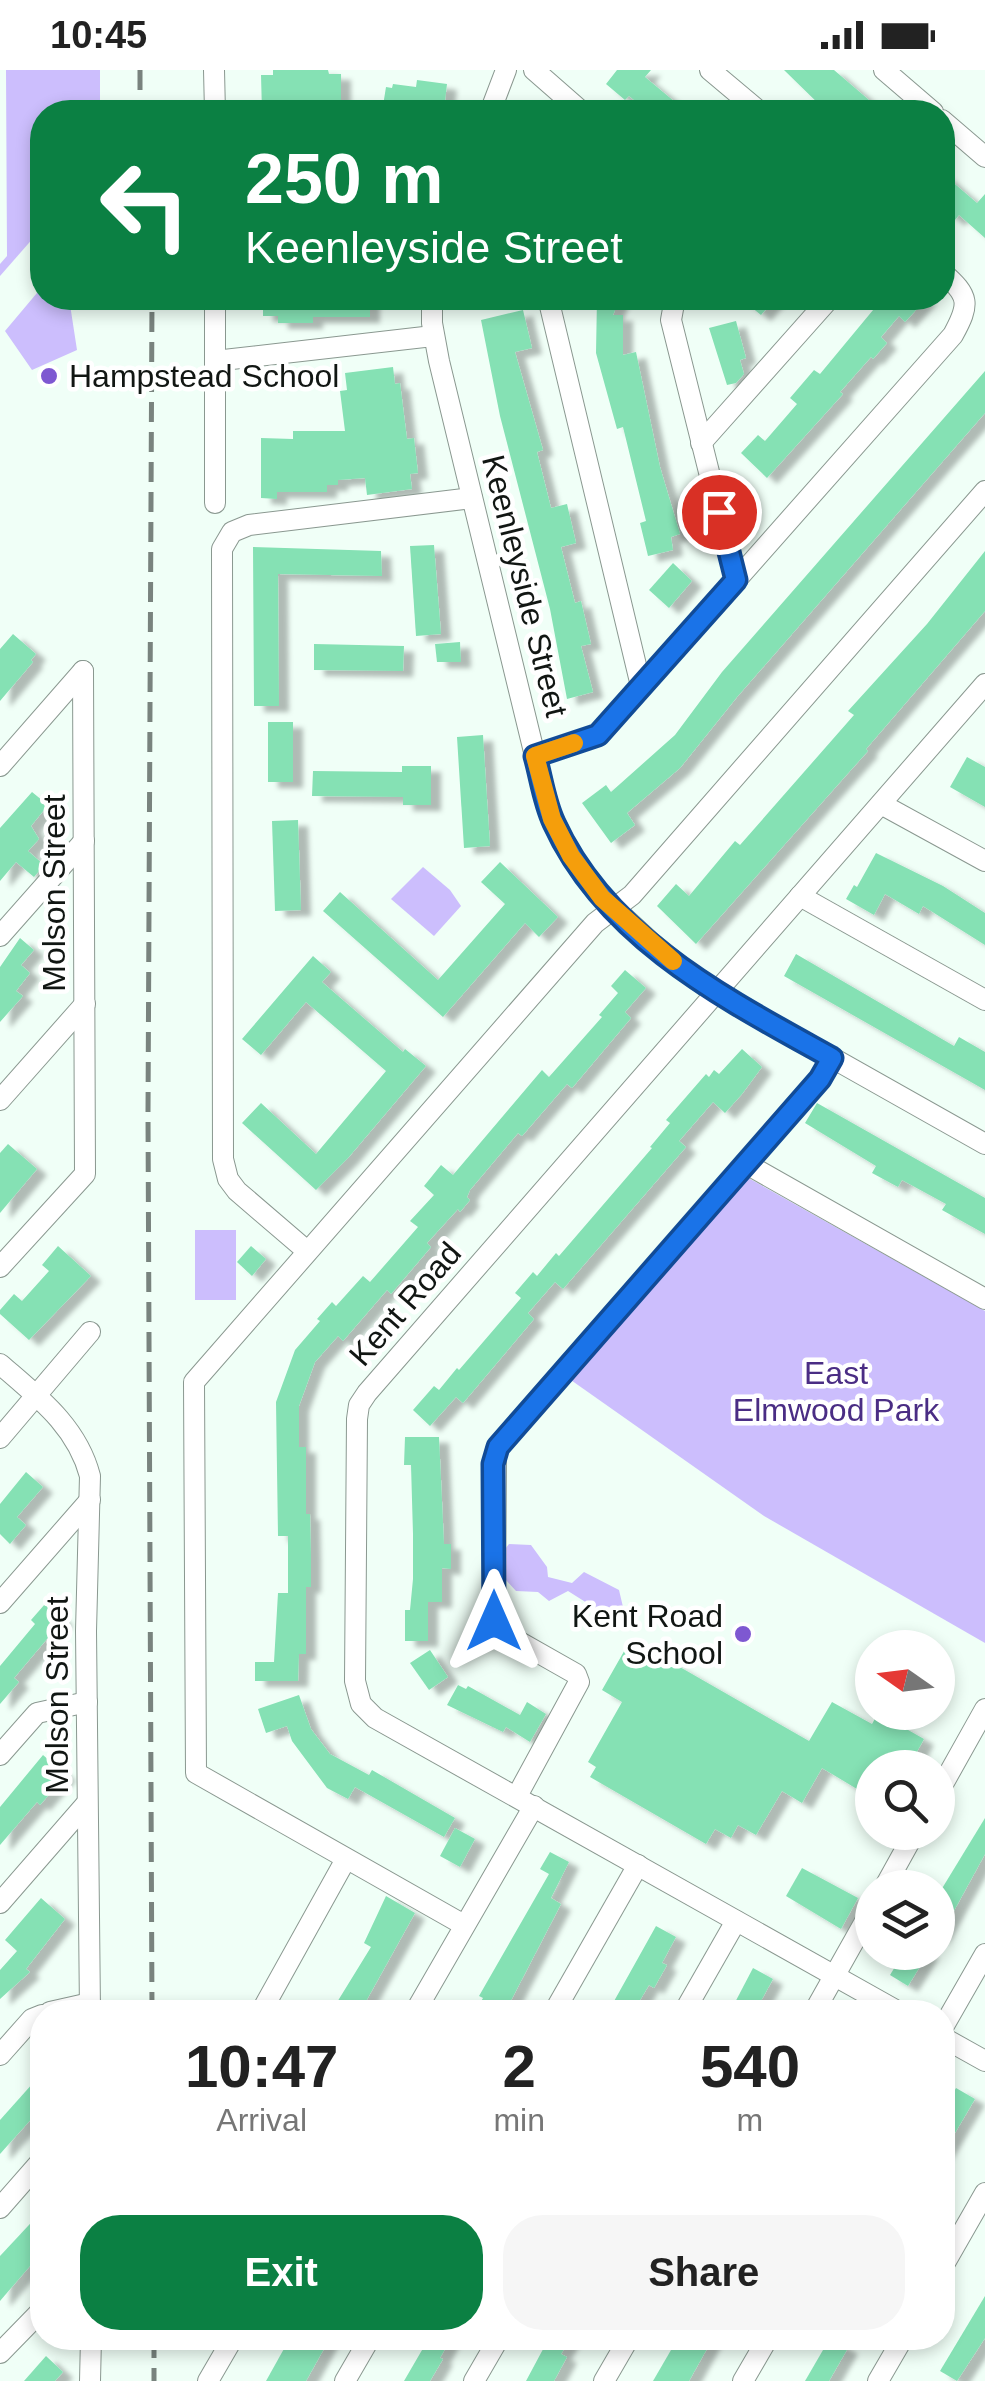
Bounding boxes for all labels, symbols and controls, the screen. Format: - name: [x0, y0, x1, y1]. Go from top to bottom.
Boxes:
- text: 10:45: [50, 14, 147, 56]
- icon: left: [80, 140, 210, 270]
- text: 250 m: [245, 140, 443, 218]
- text: Keenleyside Street: [245, 222, 623, 273]
- place label: Hampstead School: [69, 358, 339, 394]
- marker: Hampstead School: [38, 365, 60, 387]
- street label: Keenleyside Street: [475, 451, 575, 721]
- pin: [677, 470, 762, 555]
- icon: arrive: [692, 485, 747, 540]
- street label: Molson Street: [36, 794, 72, 992]
- street label: Kent Road: [342, 1235, 468, 1373]
- park label: East Elmwood Park: [733, 1355, 940, 1428]
- position arrow: [442, 1569, 546, 1673]
- street label: Molson Street: [39, 1596, 75, 1794]
- place label: Kent Road School: [572, 1598, 723, 1671]
- marker: Kent Road School: [732, 1623, 754, 1645]
- north arrow: [855, 1630, 955, 1730]
- map controls: [855, 1630, 955, 1970]
- button: search: [855, 1750, 955, 1850]
- button: layers: [855, 1870, 955, 1970]
- text: 10:47: [185, 2033, 338, 2100]
- text: 2: [502, 2033, 536, 2100]
- text: 540: [700, 2033, 800, 2100]
- text: Arrival: [216, 2102, 307, 2138]
- text: min: [493, 2102, 545, 2138]
- text: m: [737, 2102, 763, 2138]
- button: Exit: [80, 2215, 483, 2330]
- button: Share: [503, 2215, 905, 2330]

